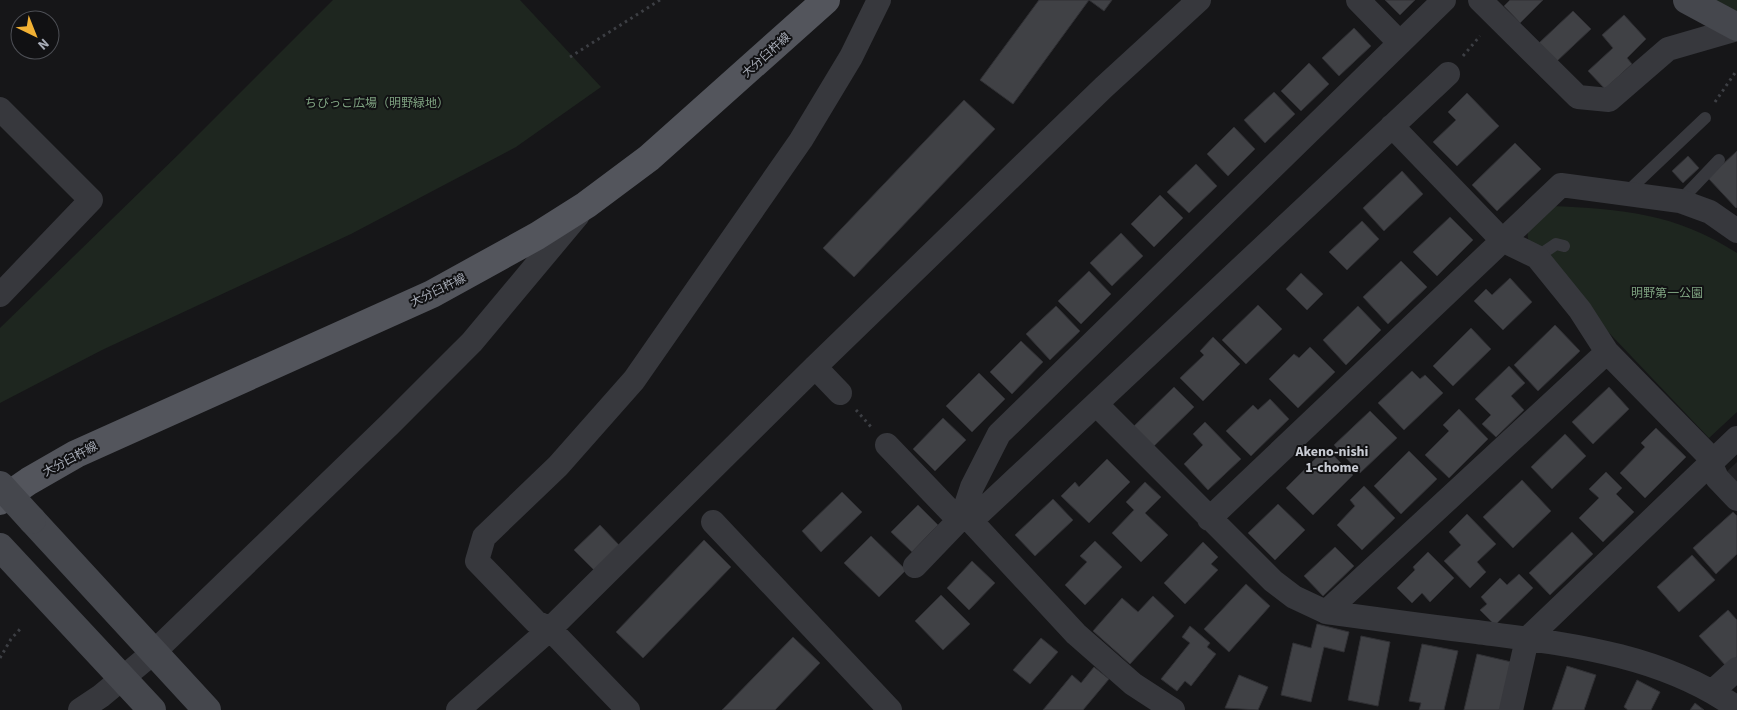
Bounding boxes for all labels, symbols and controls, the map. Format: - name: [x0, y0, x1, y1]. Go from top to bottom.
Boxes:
- north arrow: [10, 10, 60, 60]
- street label: 大分臼杵線: [738, 29, 794, 82]
- text: N: [33, 33, 53, 54]
- park label: ちびっこ広場（明野緑地）: [305, 95, 449, 112]
- street label: 大分臼杵線: [408, 270, 469, 311]
- park label: 明野第一公園: [1631, 285, 1703, 302]
- street label: 大分臼杵線: [40, 438, 101, 481]
- district label: Akeno-nishi 1-chome: [1295, 442, 1369, 478]

